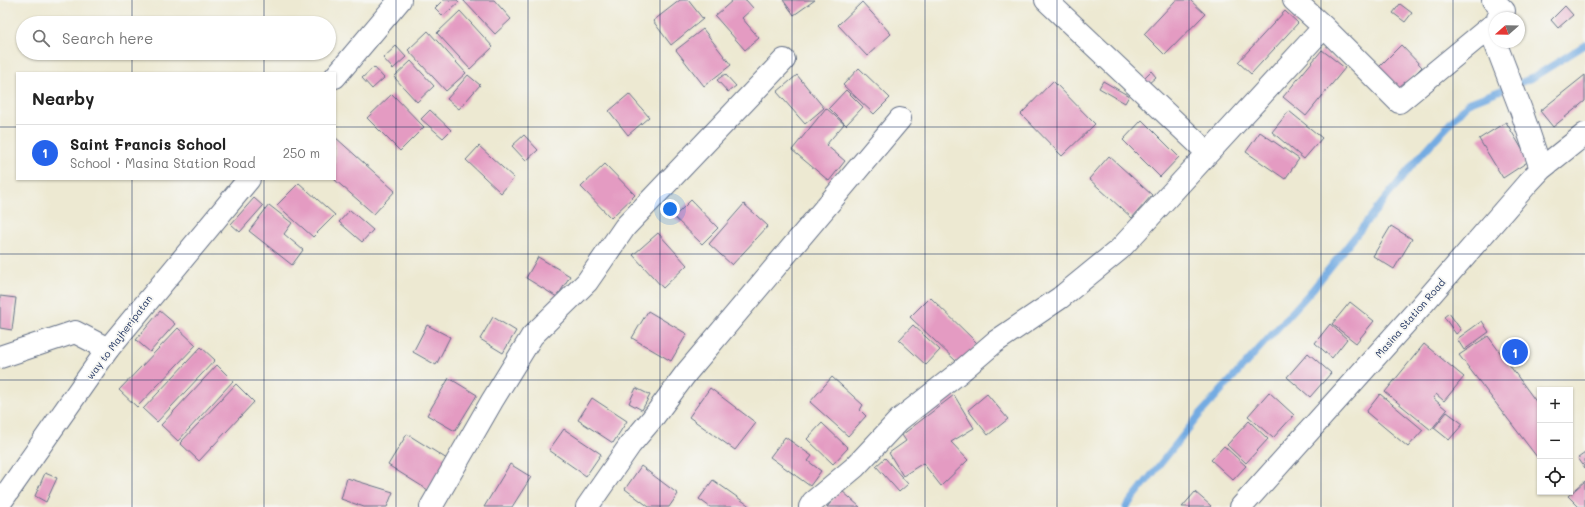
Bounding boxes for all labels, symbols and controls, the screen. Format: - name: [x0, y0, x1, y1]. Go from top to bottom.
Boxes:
- north arrow: [1489, 12, 1525, 48]
- search box: [16, 16, 336, 60]
- icon: search: [30, 27, 52, 49]
- text: Search here: [62, 28, 153, 48]
- text: Nearby: [32, 87, 94, 109]
- text: Saint Francis School: [70, 134, 226, 154]
- text: 1: [42, 144, 48, 161]
- text: 250 m: [283, 144, 320, 161]
- text: School · Masina Station Road: [70, 154, 255, 171]
- your location: [660, 199, 680, 219]
- street label: Masina Station Road: [1372, 276, 1448, 360]
- street label: way to Majheripatan: [83, 292, 155, 382]
- pin: 1: [1502, 337, 1528, 367]
- map controls: [1537, 387, 1573, 495]
- button: +: [1537, 387, 1573, 423]
- button: −: [1537, 423, 1573, 459]
- button: locate: [1537, 459, 1573, 495]

